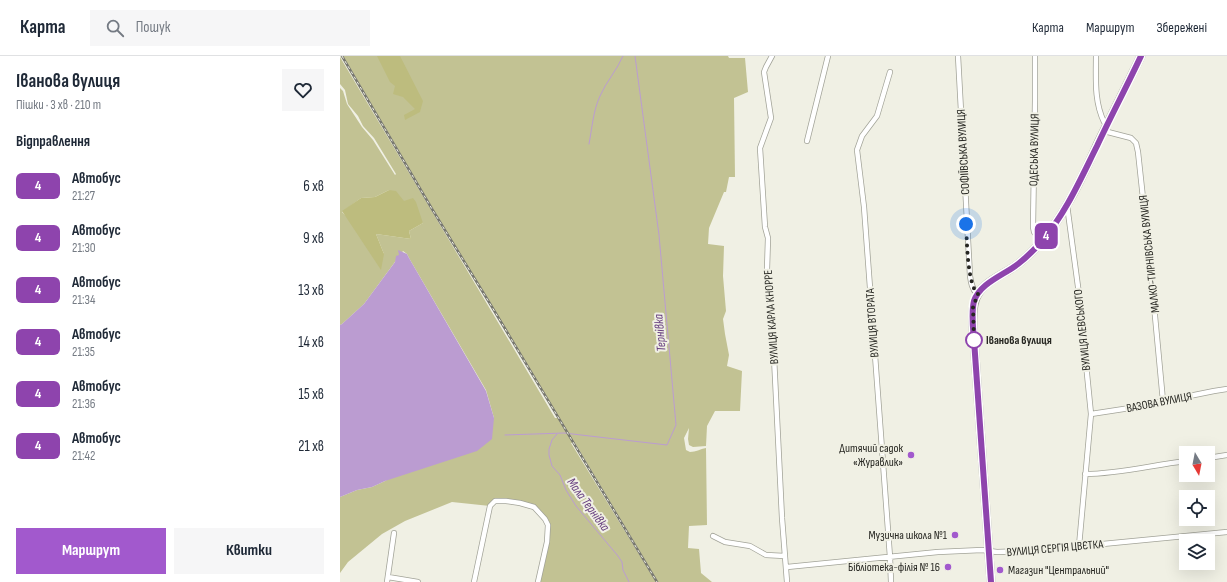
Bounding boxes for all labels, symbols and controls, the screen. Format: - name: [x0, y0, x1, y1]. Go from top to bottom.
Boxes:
- search box: [90, 10, 370, 46]
- text: Карта: [20, 16, 66, 39]
- icon: search: [104, 17, 126, 39]
- text: Пошук: [136, 18, 170, 37]
- text: Карта: [1032, 19, 1064, 36]
- text: Маршрут: [1086, 19, 1134, 36]
- text: Збережені: [1156, 19, 1207, 36]
- button: heart: [282, 69, 324, 111]
- text: Іванова вулиця: [16, 70, 120, 93]
- text: Пішки · 3 хв · 210 m: [16, 97, 101, 113]
- street label: СОФІЇВСЬКА ВУЛИЦЯ: [954, 109, 973, 195]
- street label: ОДЕСЬКА ВУЛИЦЯ: [1026, 114, 1043, 186]
- text: Відправлення: [16, 132, 90, 151]
- text: Автобус: [72, 169, 121, 188]
- text: 4: [35, 177, 41, 194]
- text: 6 хв: [303, 177, 324, 196]
- text: 21:27: [72, 188, 95, 204]
- street label: МАЛКО-ТИРНІВСЬКА ВУЛИЦЯ: [1136, 194, 1163, 314]
- your location: [956, 214, 976, 234]
- text: Автобус: [72, 221, 121, 240]
- line badge: 4: [1033, 223, 1059, 249]
- text: 4: [1043, 227, 1049, 244]
- text: 4: [35, 229, 41, 246]
- text: 9 хв: [303, 229, 324, 248]
- text: 21:30: [72, 240, 96, 256]
- street label: ВУЛИЦЯ КАРЛА КНОРРЕ: [761, 269, 782, 365]
- text: Автобус: [72, 273, 121, 292]
- text: 4: [35, 281, 41, 298]
- text: 13 хв: [298, 281, 324, 300]
- street label: ВУЛИЦЯ ВТОРАТА: [863, 287, 882, 358]
- street label: ВУЛИЦЯ ЛЕВСЬКОГО: [1071, 288, 1094, 371]
- text: 21:34: [72, 292, 95, 308]
- water label: Тернівка: [650, 313, 670, 352]
- text: Автобус: [72, 325, 121, 344]
- marker: Іванова вулиця: [965, 331, 983, 349]
- text: 4: [35, 333, 41, 350]
- text: 14 хв: [298, 333, 324, 352]
- place label: Іванова вулиця: [986, 333, 1052, 348]
- text: 21:35: [72, 344, 95, 360]
- text: Автобус: [72, 377, 121, 396]
- text: 4: [35, 385, 41, 402]
- text: 15 хв: [298, 385, 324, 404]
- street label: ВАЗОВА ВУЛИЦЯ: [1125, 389, 1193, 416]
- text: 21:36: [72, 396, 96, 412]
- text: Автобус: [72, 429, 121, 448]
- text: 4: [35, 437, 41, 454]
- text: 21 хв: [298, 437, 324, 456]
- place label: Дитячий садок «Журавлик»: [839, 441, 903, 470]
- north arrow: [1179, 446, 1215, 482]
- map controls: [1179, 446, 1215, 570]
- text: 21:42: [72, 448, 95, 464]
- marker: Дитячий садок «Журавлик»: [906, 450, 916, 460]
- water label: Мала Тернівка: [563, 475, 613, 535]
- button: locate: [1179, 490, 1215, 526]
- button: Маршрут: [16, 528, 166, 574]
- button: Квитки: [174, 528, 324, 574]
- place label: Музична школа №1: [868, 528, 948, 543]
- marker: Музична школа №1: [950, 530, 960, 540]
- button: layers: [1179, 534, 1215, 570]
- street label: ВУЛИЦЯ СЕРГІЯ ЦВЄТКА: [1006, 537, 1105, 560]
- place label: Бібліотека-філія № 16: [848, 560, 940, 575]
- marker: Бібліотека-філія № 16: [943, 562, 953, 572]
- place label: Магазин "Центральний": [1008, 563, 1109, 578]
- marker: Магазин "Центральний": [995, 565, 1005, 575]

